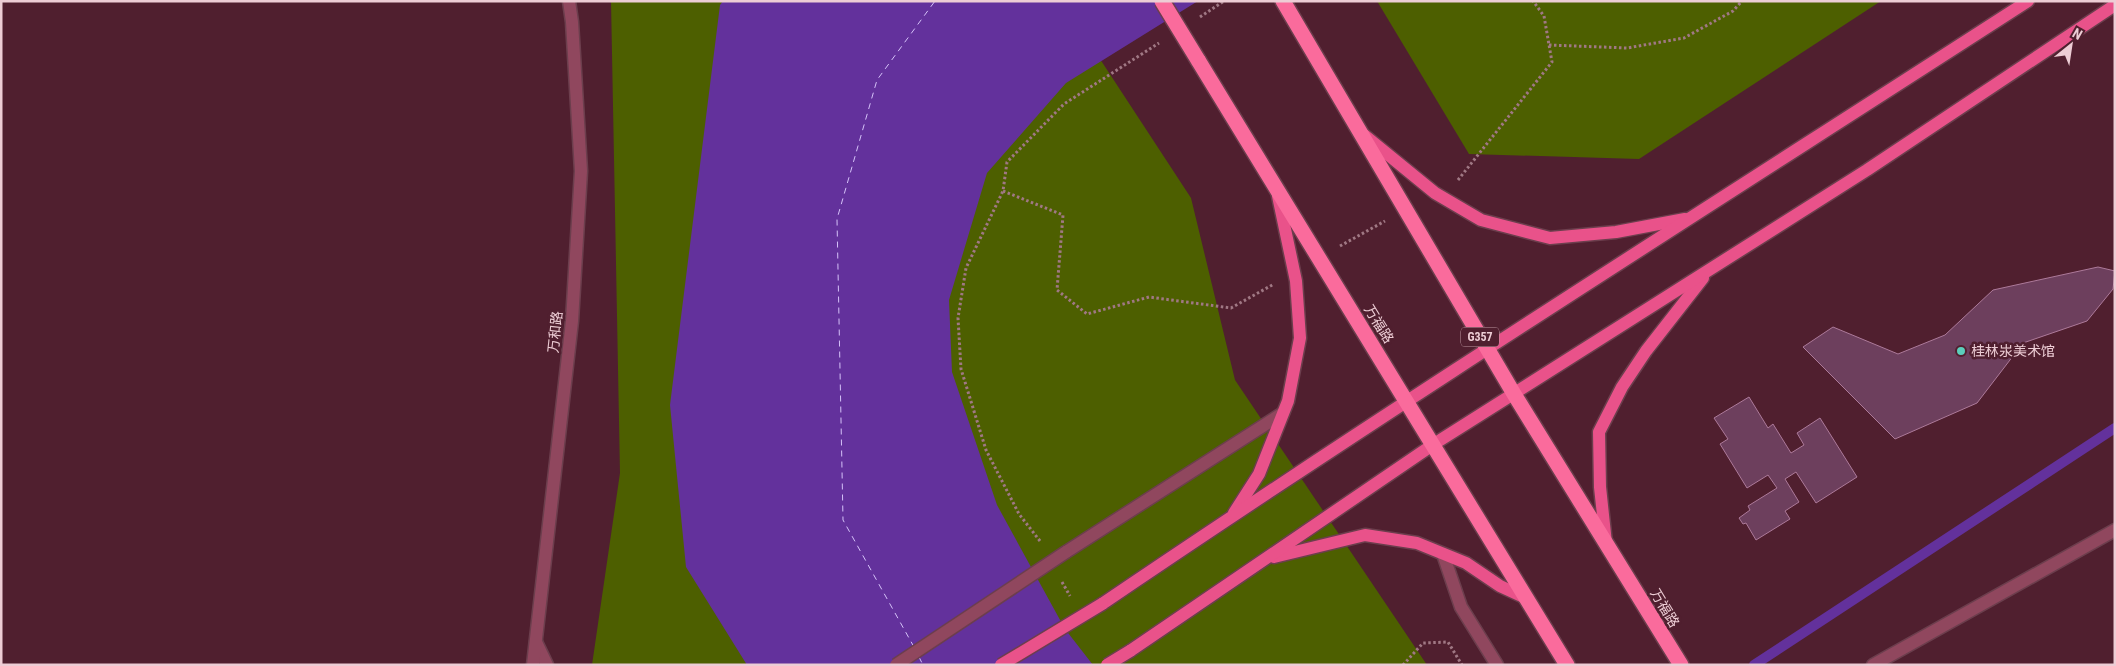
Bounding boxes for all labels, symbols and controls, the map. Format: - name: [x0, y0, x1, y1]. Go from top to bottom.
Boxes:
- north arrow: [2046, 20, 2096, 70]
- text: N: [2070, 25, 2085, 43]
- street label: 万福路: [1361, 302, 1397, 346]
- street label: 万和路: [545, 310, 565, 354]
- road number: G357: [1461, 328, 1499, 347]
- place label: 桂林汖美术馆: [1971, 343, 2055, 359]
- marker: 桂林汖美术馆: [1955, 345, 1967, 357]
- street label: 万福路: [1647, 586, 1683, 630]

